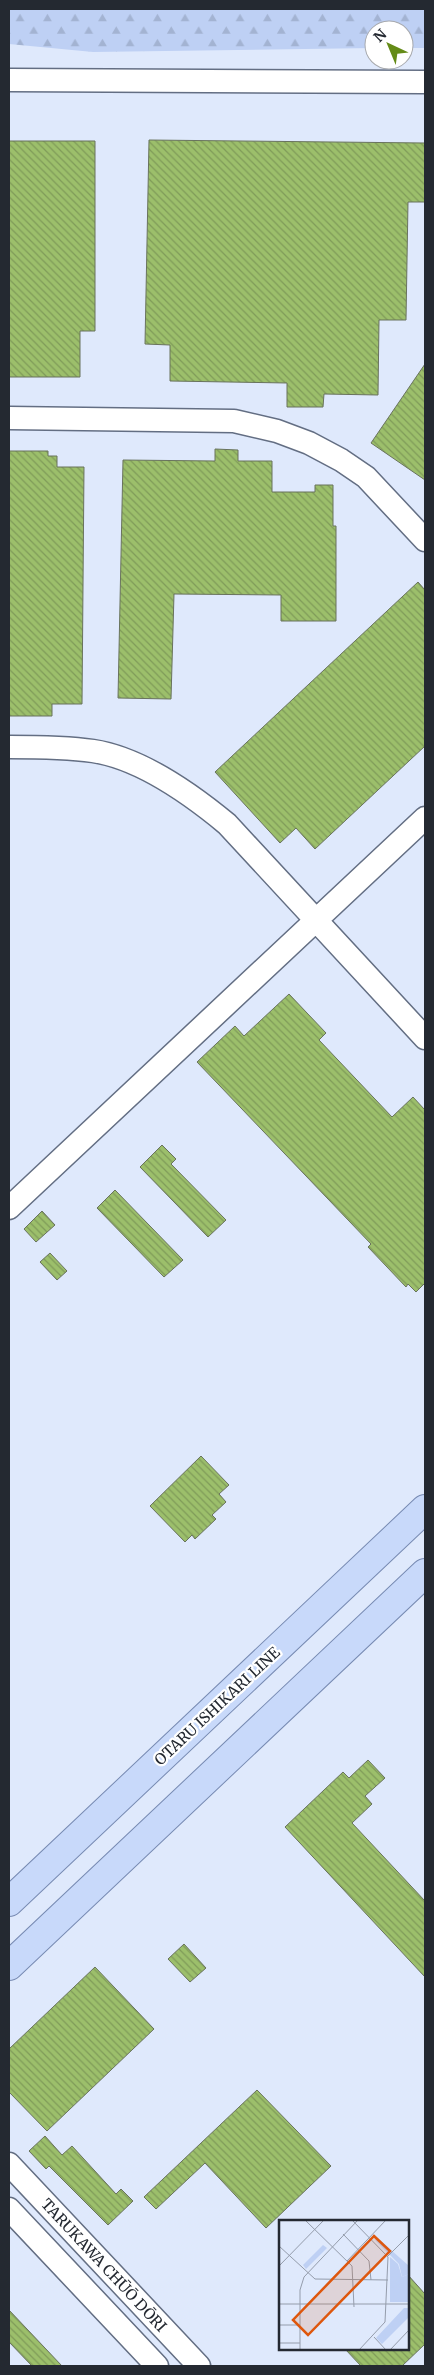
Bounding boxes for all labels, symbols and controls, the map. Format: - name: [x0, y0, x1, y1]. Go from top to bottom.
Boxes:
- north arrow: [364, 20, 414, 70]
- text: N: [370, 25, 390, 46]
- street label: OTARU ISHIKARI LINE: [150, 1643, 284, 1769]
- street label: TARUKAWA CHŪŌ DŌRI: [37, 2194, 171, 2336]
- inset map: [279, 2220, 409, 2350]

